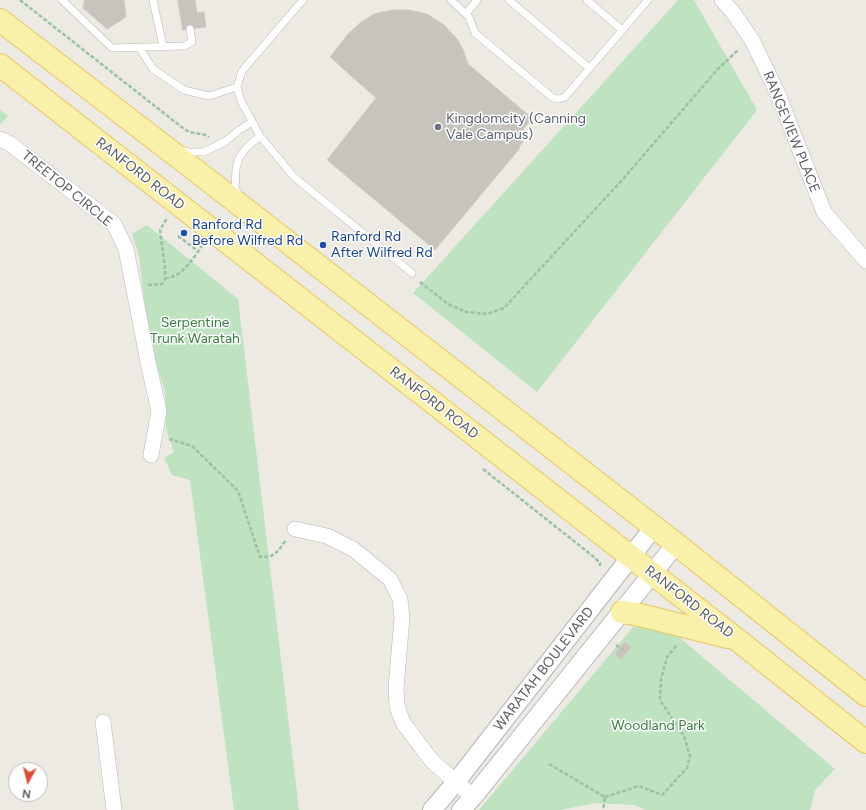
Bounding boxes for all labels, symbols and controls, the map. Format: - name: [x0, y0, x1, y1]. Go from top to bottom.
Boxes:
- street label: RANGEVIEW PLACE: [759, 69, 823, 195]
- place label: Kingdomcity (Canning Vale Campus): [446, 111, 586, 144]
- marker: Kingdomcity (Canning Vale Campus): [433, 122, 443, 132]
- street label: RANFORD ROAD: [92, 134, 188, 214]
- street label: TREETOP CIRCLE: [18, 147, 116, 231]
- place label: Ranford Rd Before Wilfred Rd: [192, 217, 303, 250]
- marker: Ranford Rd Before Wilfred Rd: [179, 228, 189, 238]
- place label: Ranford Rd After Wilfred Rd: [331, 229, 433, 262]
- marker: Ranford Rd After Wilfred Rd: [318, 240, 328, 250]
- park label: Serpentine Trunk Waratah: [150, 315, 240, 348]
- street label: RANFORD ROAD: [386, 363, 482, 443]
- street label: RANFORD ROAD: [641, 562, 737, 642]
- street label: WARATAH BOULEVARD: [490, 604, 598, 734]
- park label: Woodland Park: [611, 718, 705, 734]
- north arrow: [8, 762, 48, 802]
- text: N: [22, 786, 32, 800]

